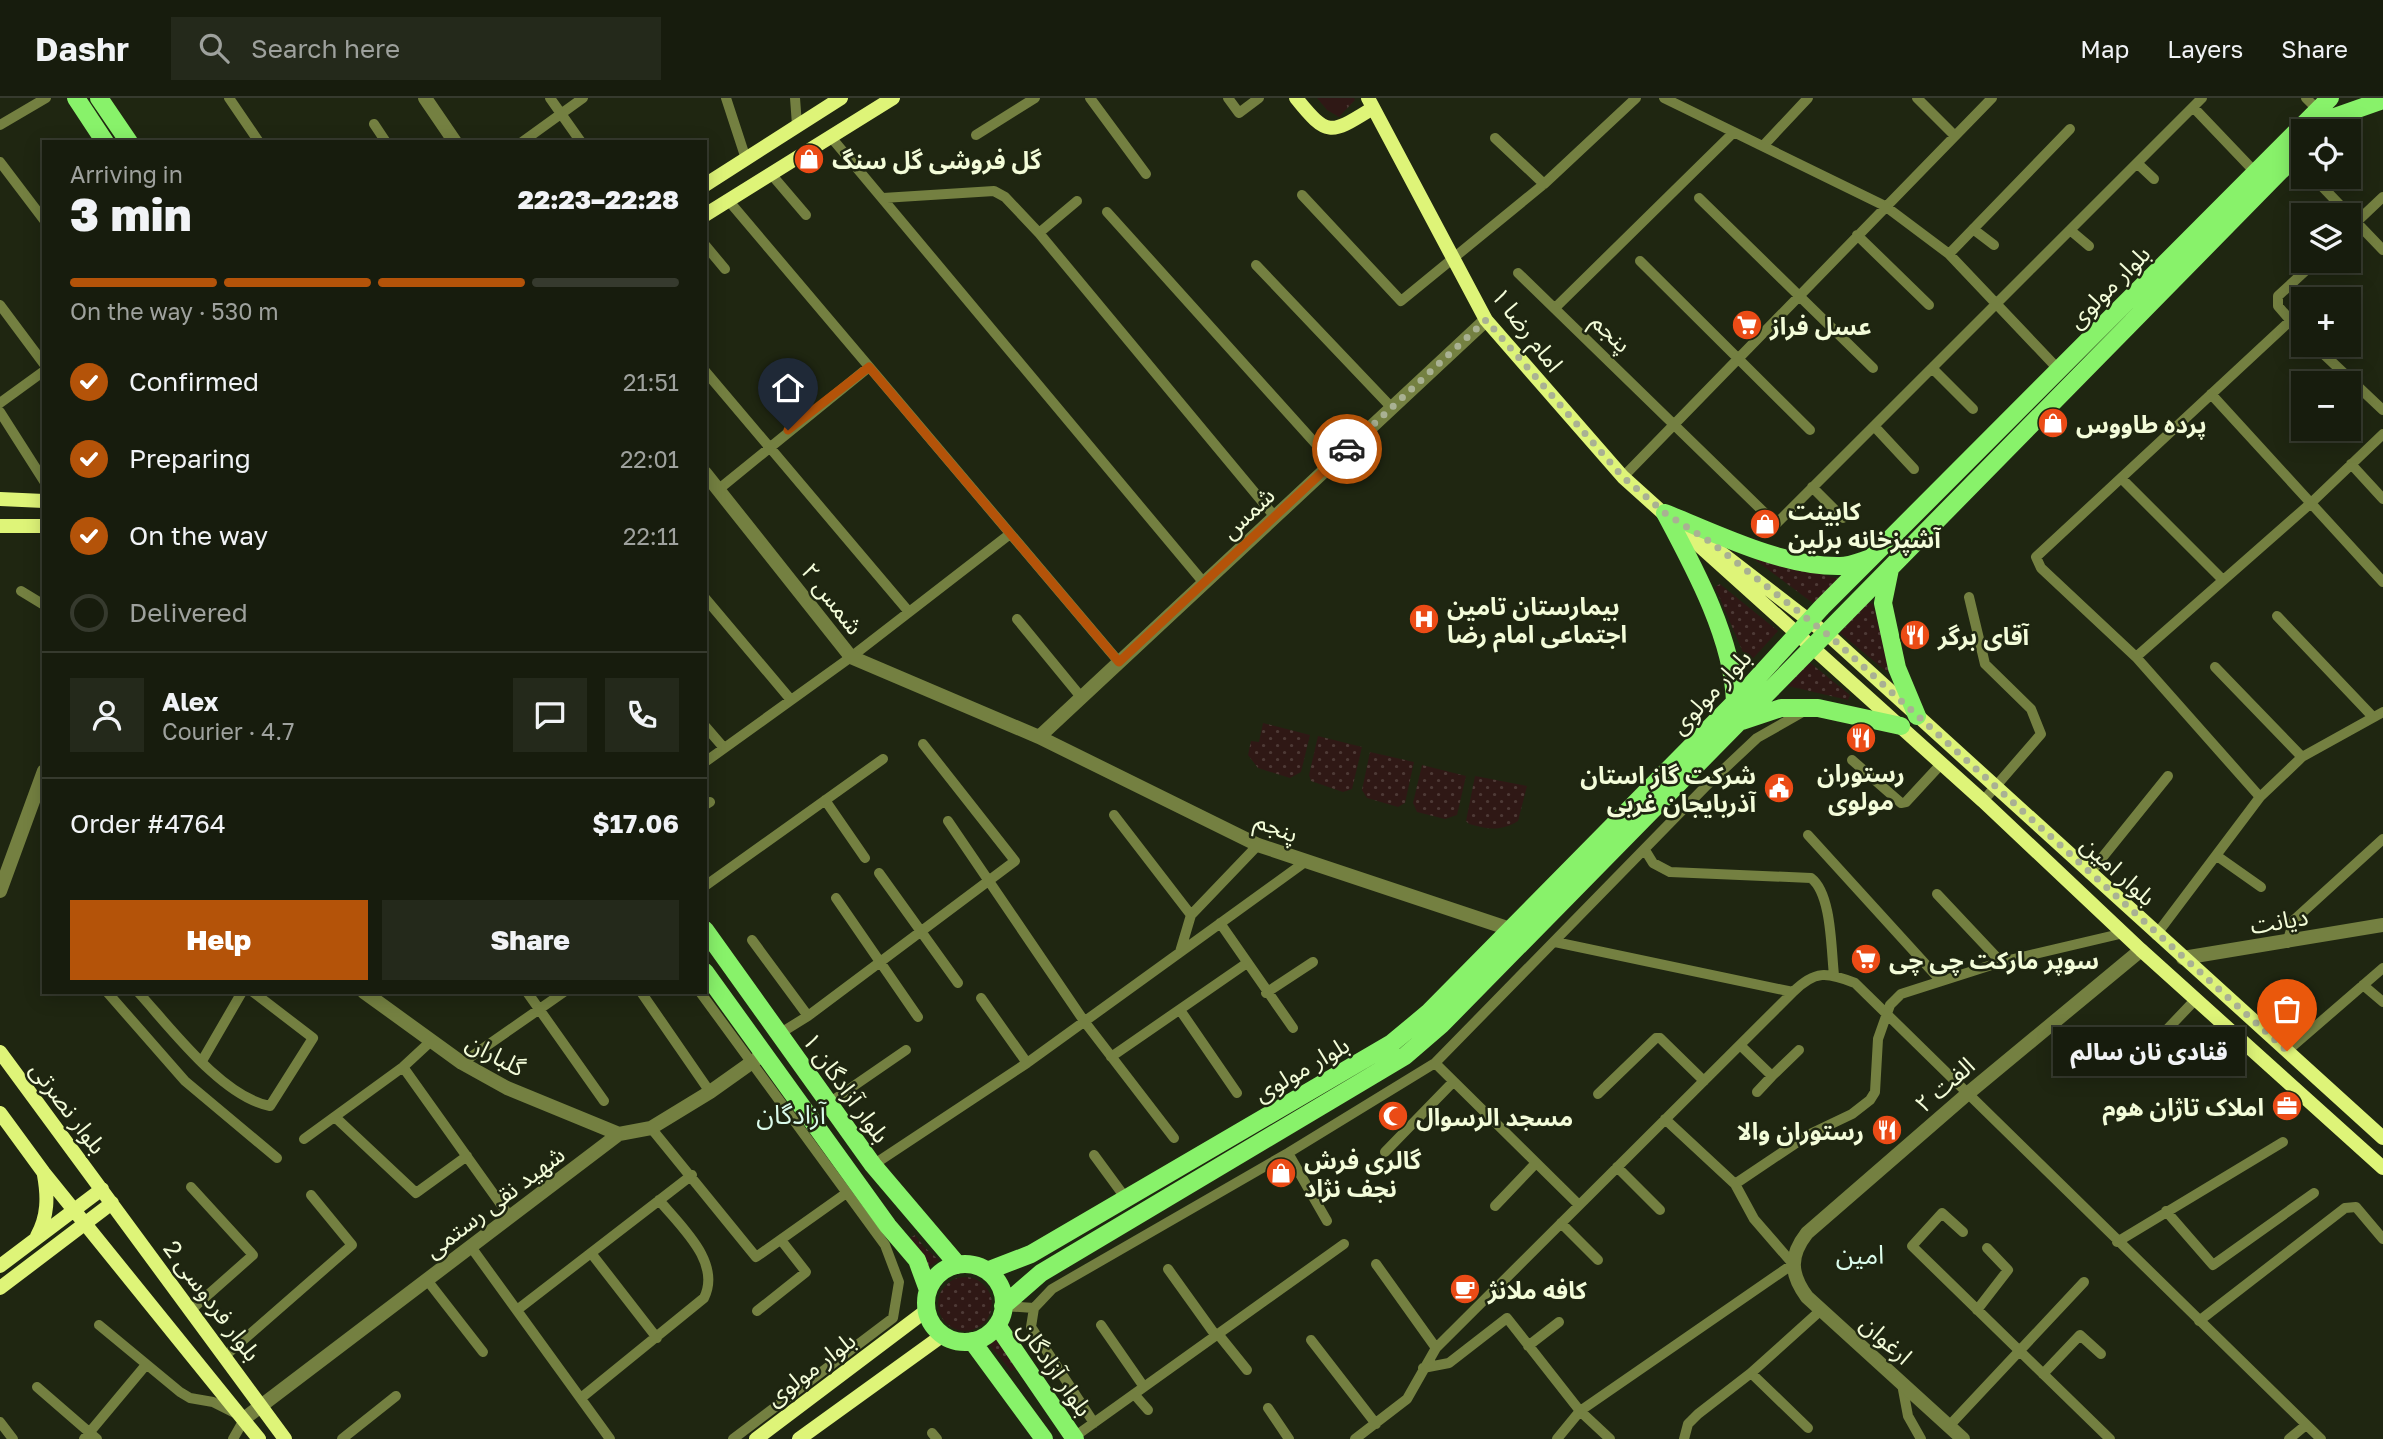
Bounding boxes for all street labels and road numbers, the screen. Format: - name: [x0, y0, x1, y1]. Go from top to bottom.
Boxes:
- street label: بلوار مولوی: [2061, 239, 2156, 334]
- street label: امام رضا ۱: [1482, 281, 1570, 380]
- street label: پنجم: [1583, 306, 1638, 361]
- street label: شمس: [1214, 480, 1280, 544]
- street label: شمس ۲: [796, 556, 870, 640]
- street label: بلوار مولوی: [1664, 643, 1757, 740]
- street label: پنجم: [1250, 804, 1303, 851]
- street label: بلوار امین: [2075, 829, 2162, 912]
- street label: دیانت: [2248, 901, 2310, 939]
- street label: گلباران: [461, 1026, 531, 1083]
- street label: بلوار آزادگان ۱: [796, 1026, 897, 1149]
- street label: بلوار مولوی: [1248, 1029, 1354, 1108]
- street label: الفت ۲: [1908, 1050, 1980, 1118]
- street label: بلوار نصرتی: [24, 1055, 113, 1160]
- street label: شهید نقی رستمی: [418, 1139, 570, 1264]
- street label: بلوار فردوسی 2: [157, 1234, 268, 1367]
- street label: ارغوان: [1855, 1308, 1919, 1370]
- street label: بلوار آزادگان: [1012, 1315, 1099, 1422]
- street label: بلوار مولوی: [759, 1325, 861, 1412]

